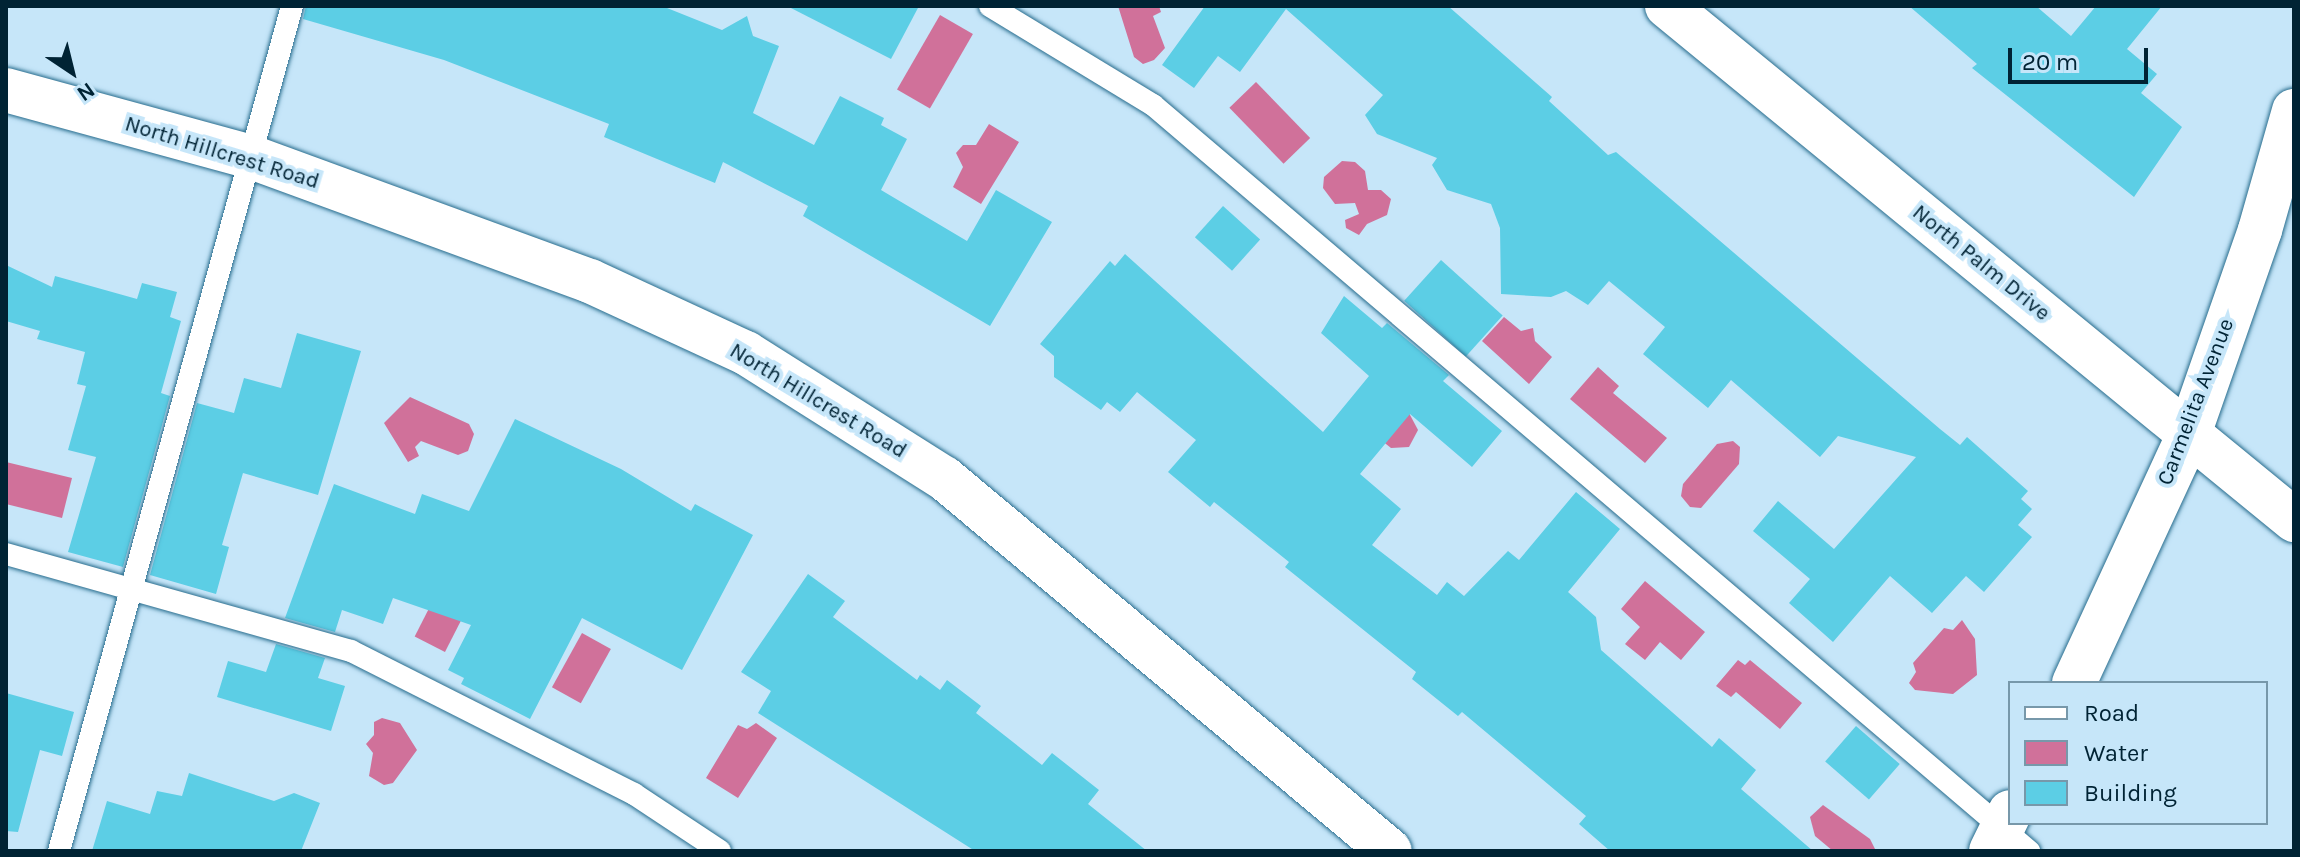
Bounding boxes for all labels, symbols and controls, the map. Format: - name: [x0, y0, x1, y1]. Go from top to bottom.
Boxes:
- north arrow: [32, 32, 112, 112]
- scale bar: [2012, 32, 2152, 82]
- text: 20 m: [2022, 48, 2078, 76]
- text: N: [72, 76, 100, 107]
- street label: North Hillcrest Road: [122, 111, 322, 195]
- street label: North Palm Drive: [1907, 199, 2055, 327]
- street label: Carmelita Avenue: [2152, 315, 2240, 489]
- street label: North Hillcrest Road: [725, 338, 911, 464]
- legend: [2008, 681, 2268, 825]
- text: Road: [2084, 699, 2139, 727]
- text: Water: [2084, 739, 2148, 767]
- text: Building: [2084, 779, 2177, 807]

